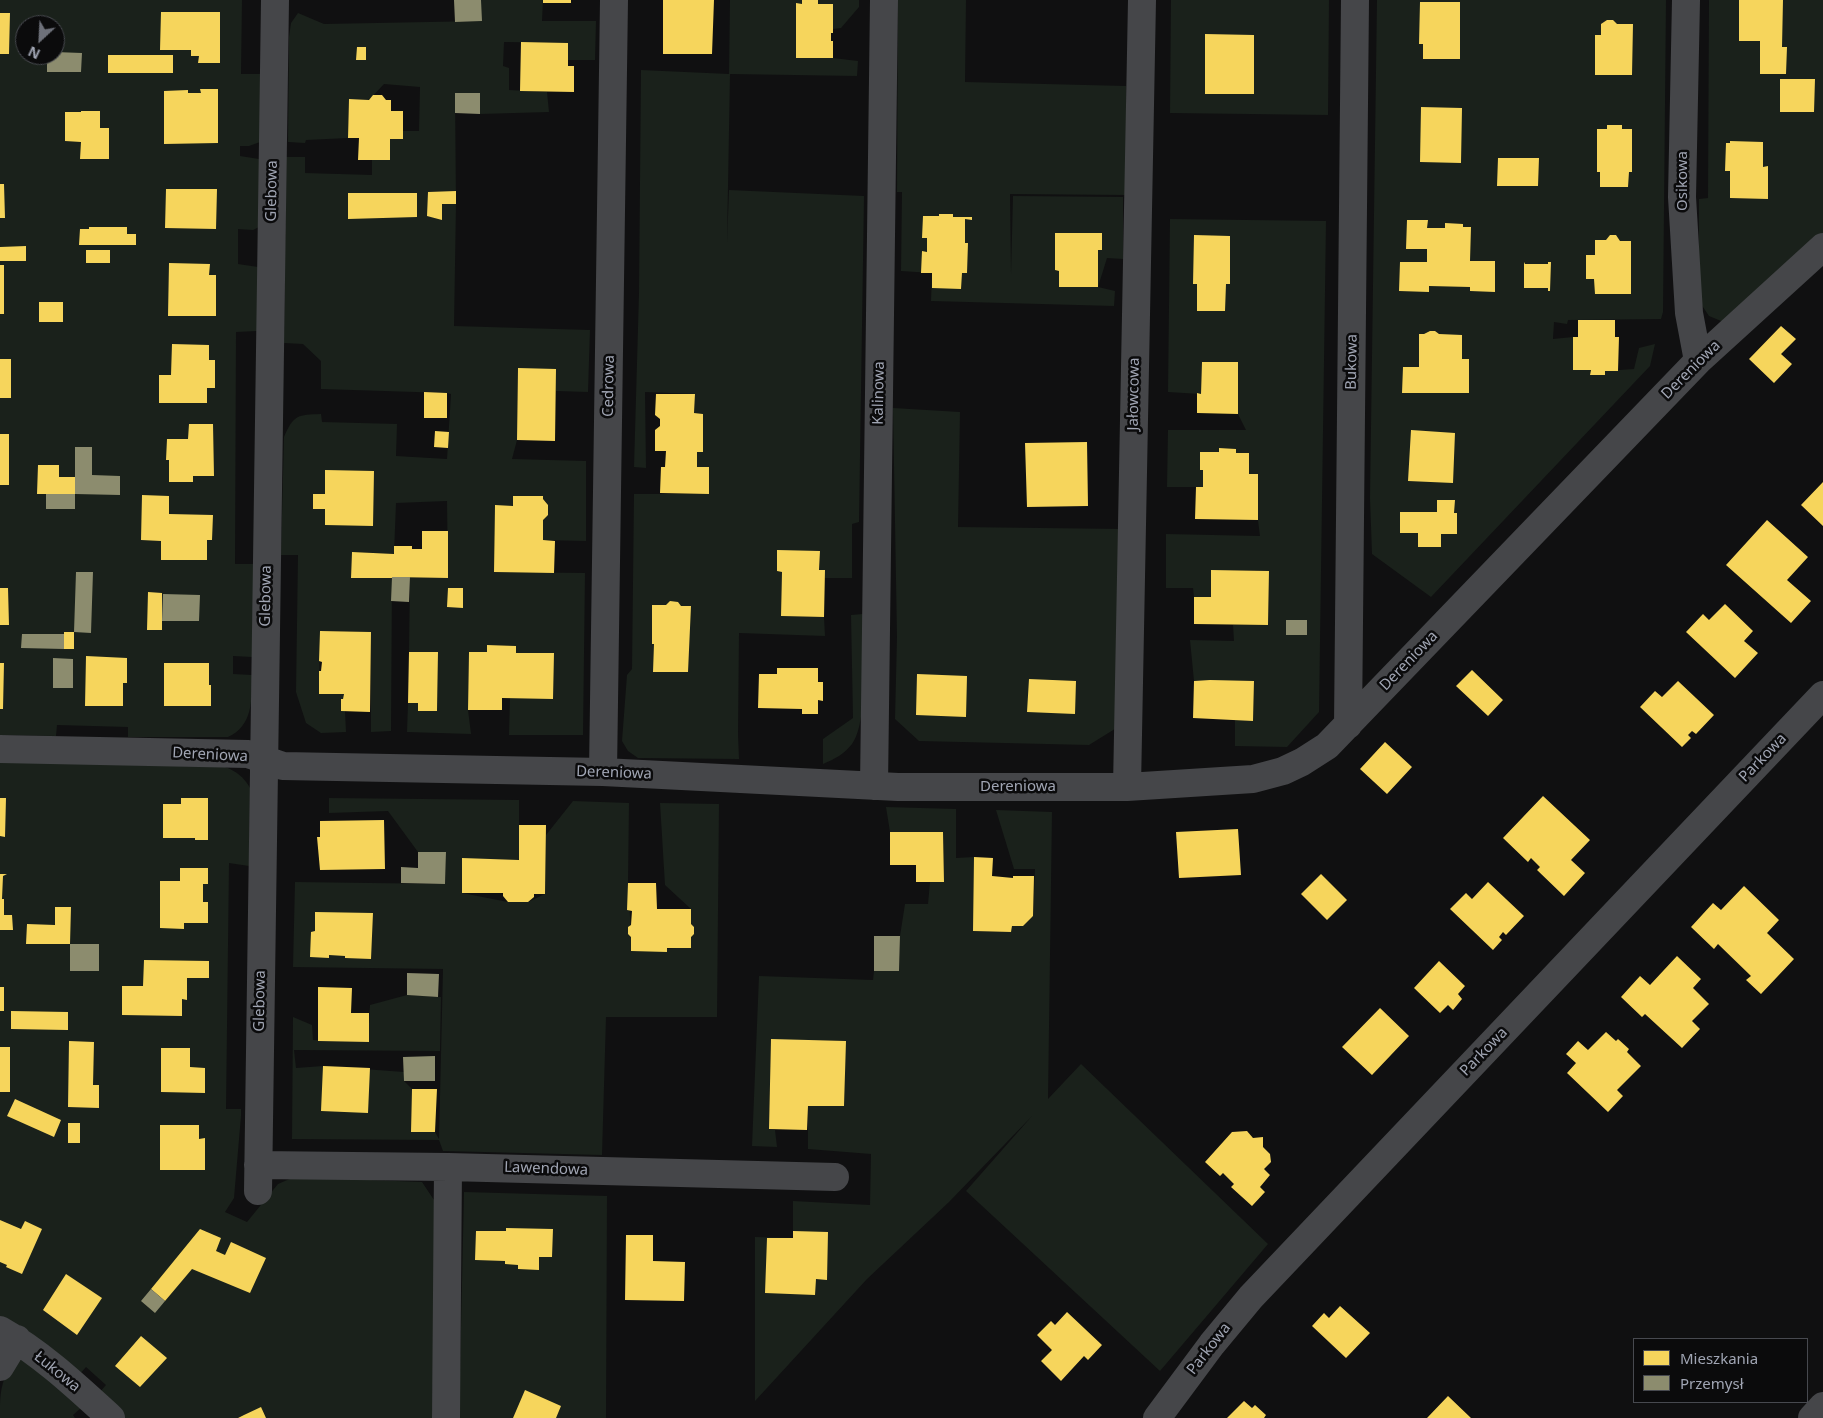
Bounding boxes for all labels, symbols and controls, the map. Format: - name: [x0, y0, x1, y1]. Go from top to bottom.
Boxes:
- north arrow: [15, 15, 65, 65]
- text: N: [25, 42, 43, 64]
- street label: Osikowa: [1674, 151, 1692, 211]
- street label: Glebowa: [262, 160, 282, 222]
- street label: Bukowa: [1343, 334, 1361, 390]
- street label: Dereniowa: [1658, 337, 1724, 403]
- street label: Cedrowa: [599, 355, 619, 417]
- street label: Jałowcowa: [1124, 357, 1144, 431]
- street label: Kalinowa: [869, 361, 889, 425]
- street label: Glebowa: [256, 565, 276, 627]
- street label: Dereniowa: [1376, 627, 1442, 695]
- street label: Parkowa: [1735, 730, 1791, 786]
- street label: Dereniowa: [172, 744, 248, 766]
- street label: Dereniowa: [576, 763, 652, 783]
- street label: Dereniowa: [980, 778, 1056, 796]
- street label: Glebowa: [250, 970, 270, 1032]
- street label: Parkowa: [1456, 1024, 1512, 1080]
- street label: Lawendowa: [504, 1159, 588, 1179]
- street label: Parkowa: [1183, 1320, 1235, 1378]
- legend: [1633, 1338, 1808, 1403]
- street label: Łukowa: [30, 1348, 84, 1396]
- text: Mieszkania: [1680, 1348, 1758, 1368]
- text: Przemysł: [1680, 1373, 1744, 1393]

